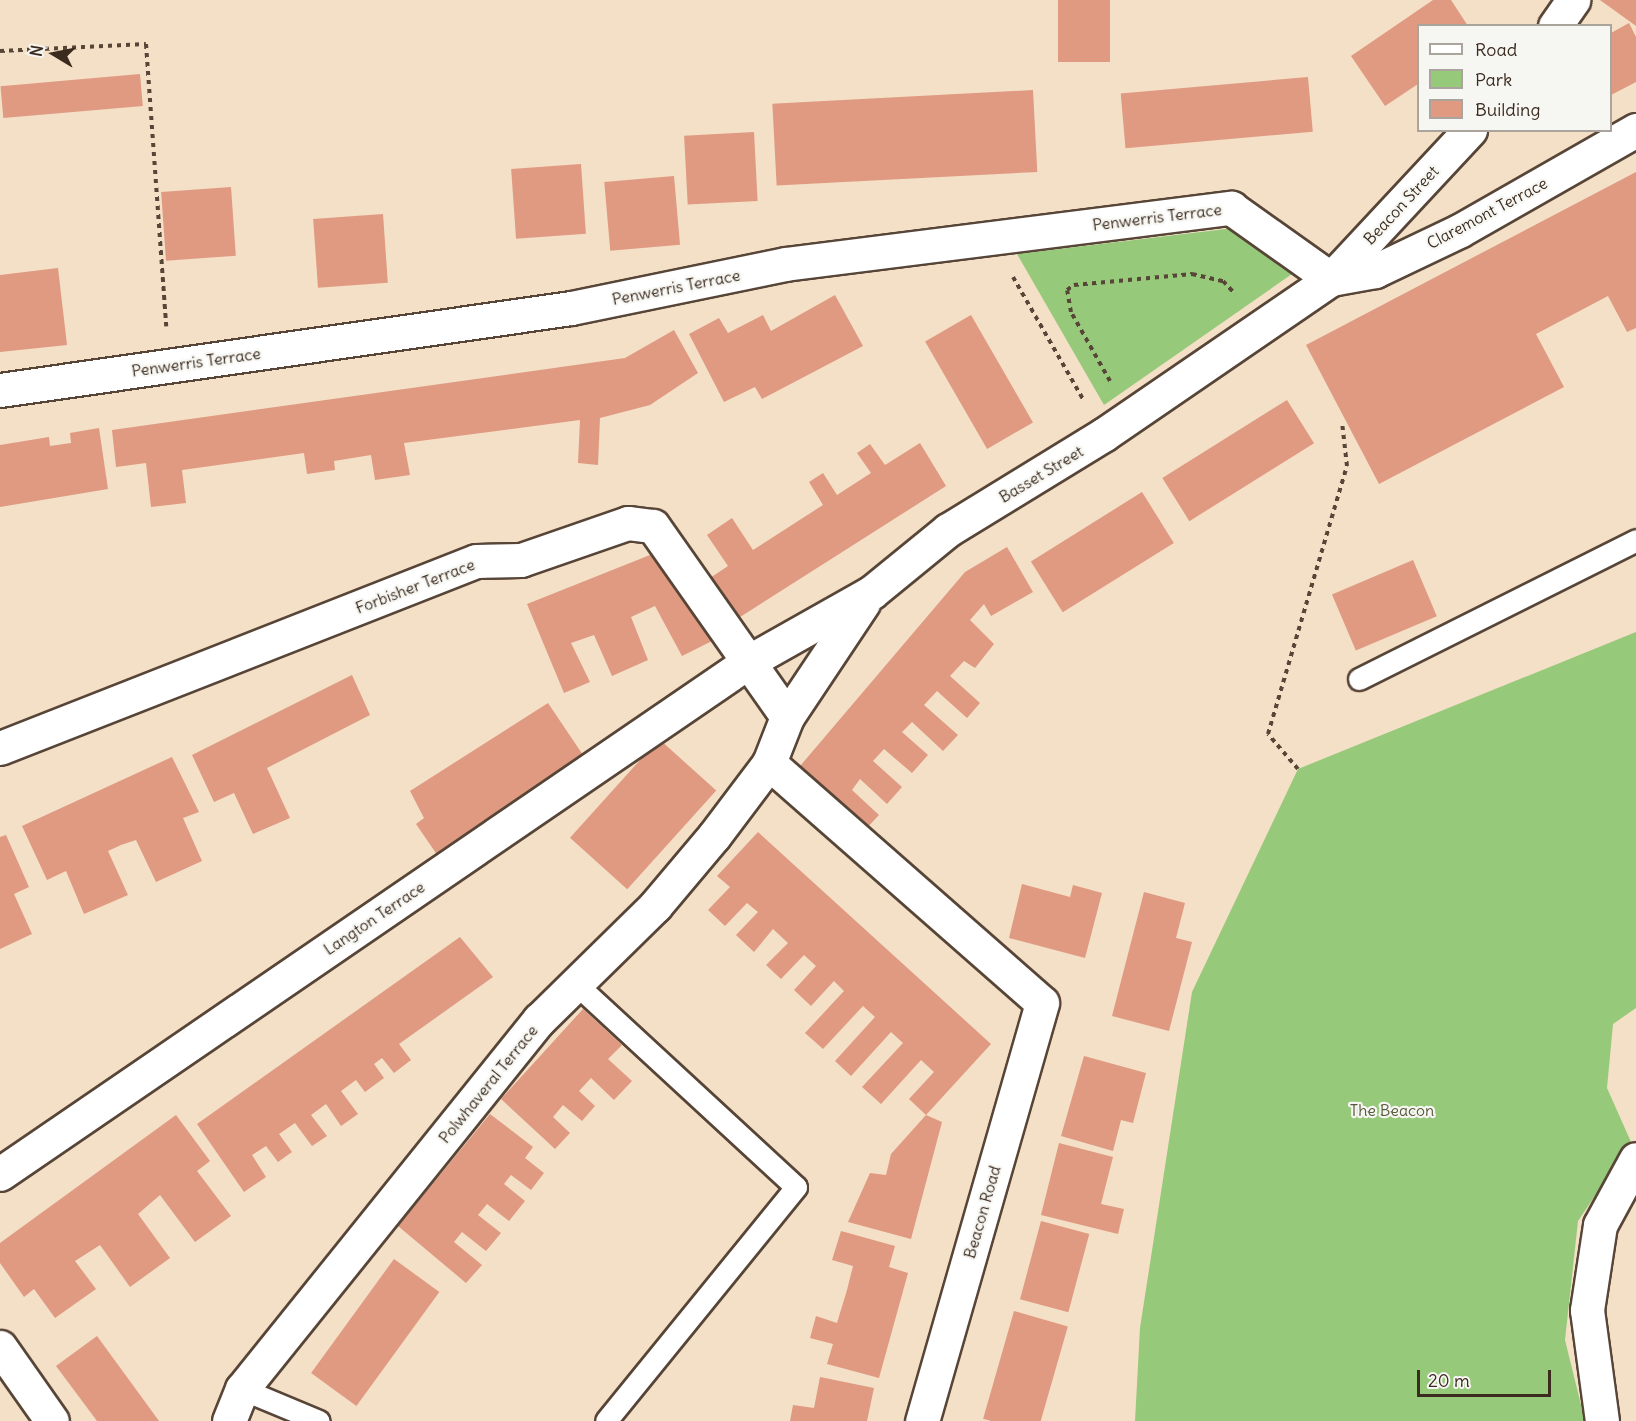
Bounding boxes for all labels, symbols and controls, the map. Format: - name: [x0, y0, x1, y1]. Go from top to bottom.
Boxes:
- north arrow: [24, 24, 84, 84]
- legend: [1417, 24, 1612, 132]
- text: Road: [1475, 38, 1517, 61]
- text: N: [25, 44, 47, 58]
- text: Park: [1475, 68, 1512, 91]
- text: Building: [1475, 98, 1540, 121]
- street label: Beacon Street: [1360, 162, 1442, 248]
- street label: Claremont Terrace: [1424, 173, 1550, 253]
- street label: Penwerris Terrace: [1091, 200, 1223, 234]
- street label: Penwerris Terrace: [610, 265, 742, 309]
- street label: Penwerris Terrace: [130, 343, 262, 381]
- street label: Basset Street: [995, 441, 1087, 507]
- street label: Forbisher Terrace: [353, 554, 477, 618]
- street label: Langton Terrace: [320, 877, 428, 959]
- street label: Polwhaveral Terrace: [434, 1021, 542, 1147]
- park label: The Beacon: [1350, 1100, 1434, 1120]
- street label: Beacon Road: [960, 1163, 1004, 1261]
- scale bar: [1420, 1358, 1554, 1396]
- text: 20 m: [1428, 1369, 1470, 1392]

